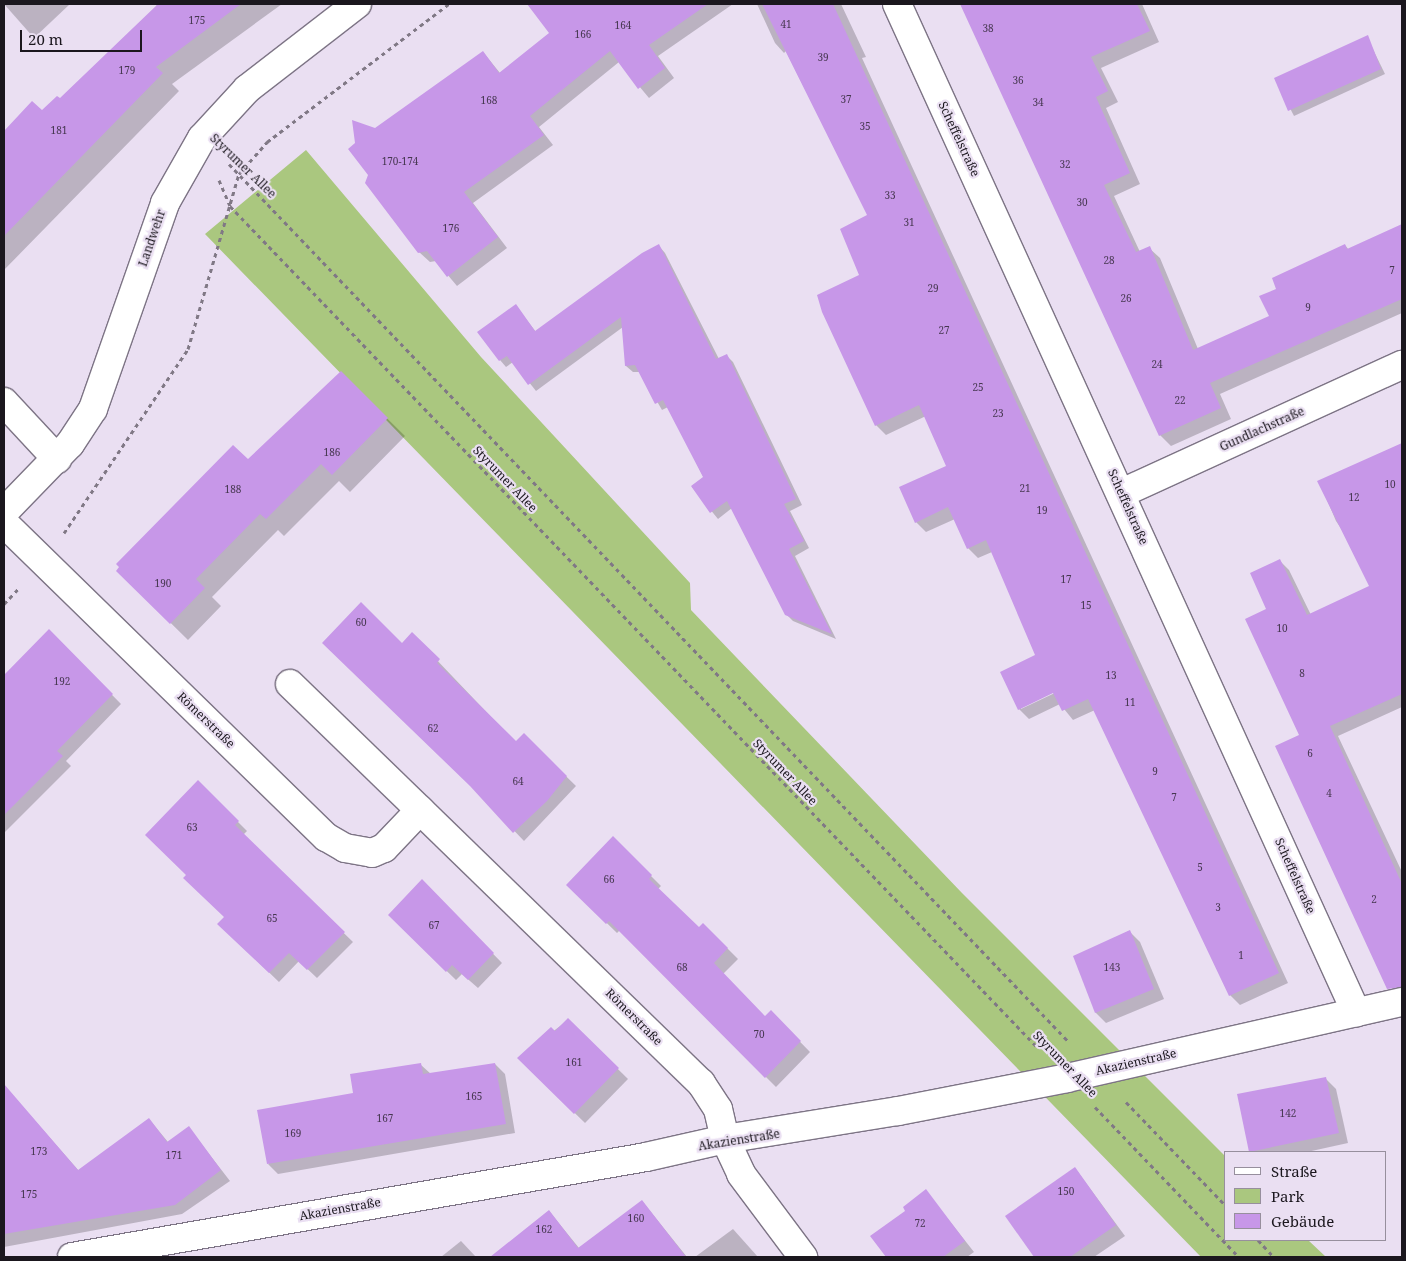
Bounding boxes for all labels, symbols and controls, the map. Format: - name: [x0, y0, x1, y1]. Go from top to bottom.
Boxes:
- house number: 175: [189, 15, 205, 27]
- house number: 41: [780, 19, 792, 31]
- scale bar: [22, 20, 145, 52]
- house number: 164: [615, 20, 631, 32]
- house number: 38: [982, 23, 994, 35]
- text: 20 m: [28, 29, 63, 49]
- house number: 166: [575, 29, 591, 41]
- house number: 39: [817, 52, 829, 64]
- house number: 179: [119, 65, 135, 77]
- house number: 36: [1012, 75, 1024, 87]
- house number: 37: [840, 94, 852, 106]
- house number: 168: [481, 95, 497, 107]
- house number: 34: [1032, 97, 1044, 109]
- street label: Scheffelstraße: [935, 99, 983, 179]
- house number: 35: [859, 121, 871, 133]
- house number: 181: [51, 125, 67, 137]
- street label: Styrumer Allee: [207, 131, 279, 201]
- house number: 170-174: [382, 156, 418, 168]
- house number: 32: [1059, 159, 1071, 171]
- house number: 33: [884, 190, 896, 202]
- house number: 30: [1076, 197, 1088, 209]
- street label: Landwehr: [136, 208, 168, 268]
- house number: 31: [903, 217, 915, 229]
- house number: 176: [443, 223, 459, 235]
- house number: 28: [1103, 255, 1115, 267]
- house number: 7: [1389, 265, 1395, 277]
- house number: 29: [927, 283, 939, 295]
- house number: 26: [1120, 293, 1132, 305]
- house number: 9: [1305, 302, 1311, 314]
- house number: 27: [938, 325, 950, 337]
- house number: 24: [1151, 359, 1163, 371]
- house number: 25: [972, 382, 984, 394]
- house number: 22: [1174, 395, 1186, 407]
- street label: Gundlachstraße: [1217, 404, 1307, 454]
- house number: 23: [992, 408, 1004, 420]
- street label: Styrumer Allee: [470, 443, 540, 515]
- house number: 186: [324, 447, 340, 459]
- street label: Scheffelstraße: [1105, 467, 1151, 547]
- house number: 10: [1384, 479, 1396, 491]
- house number: 21: [1019, 483, 1031, 495]
- house number: 188: [225, 484, 241, 496]
- house number: 12: [1348, 492, 1360, 504]
- house number: 19: [1036, 505, 1048, 517]
- house number: 17: [1060, 574, 1072, 586]
- house number: 190: [155, 578, 171, 590]
- house number: 15: [1080, 600, 1092, 612]
- house number: 60: [355, 617, 367, 629]
- house number: 10: [1276, 623, 1288, 635]
- house number: 8: [1299, 668, 1305, 680]
- house number: 13: [1105, 670, 1117, 682]
- house number: 192: [54, 676, 70, 688]
- street label: Römerstraße: [174, 689, 238, 751]
- house number: 11: [1124, 697, 1136, 709]
- house number: 62: [427, 723, 439, 735]
- street label: Styrumer Allee: [750, 736, 820, 808]
- house number: 6: [1307, 748, 1313, 760]
- house number: 9: [1152, 766, 1158, 778]
- house number: 64: [512, 776, 524, 788]
- house number: 4: [1326, 788, 1332, 800]
- house number: 7: [1171, 792, 1177, 804]
- house number: 63: [186, 822, 198, 834]
- street label: Scheffelstraße: [1272, 836, 1318, 916]
- house number: 5: [1197, 862, 1203, 874]
- house number: 66: [603, 874, 615, 886]
- house number: 2: [1371, 894, 1377, 906]
- house number: 3: [1215, 902, 1221, 914]
- house number: 65: [266, 913, 278, 925]
- house number: 67: [428, 920, 440, 932]
- house number: 1: [1238, 950, 1244, 962]
- house number: 68: [676, 962, 688, 974]
- house number: 143: [1104, 962, 1120, 974]
- street label: Römerstraße: [603, 986, 665, 1048]
- street label: Styrumer Allee: [1030, 1028, 1100, 1100]
- house number: 70: [753, 1029, 765, 1041]
- street label: Akazienstraße: [1094, 1046, 1178, 1078]
- house number: 161: [566, 1057, 582, 1069]
- house number: 165: [466, 1091, 482, 1103]
- house number: 142: [1280, 1108, 1296, 1120]
- house number: 167: [377, 1113, 393, 1125]
- street label: Akazienstraße: [697, 1126, 781, 1154]
- house number: 169: [285, 1128, 301, 1140]
- house number: 173: [31, 1146, 47, 1158]
- house number: 171: [166, 1150, 182, 1162]
- legend: [1224, 1151, 1386, 1241]
- text: Straße: [1271, 1161, 1317, 1181]
- house number: 150: [1058, 1186, 1074, 1198]
- text: Park: [1271, 1186, 1304, 1206]
- house number: 175: [21, 1189, 37, 1201]
- street label: Akazienstraße: [298, 1195, 382, 1223]
- text: Gebäude: [1271, 1211, 1334, 1231]
- house number: 160: [628, 1213, 644, 1225]
- house number: 72: [914, 1218, 926, 1230]
- house number: 162: [536, 1224, 552, 1236]

